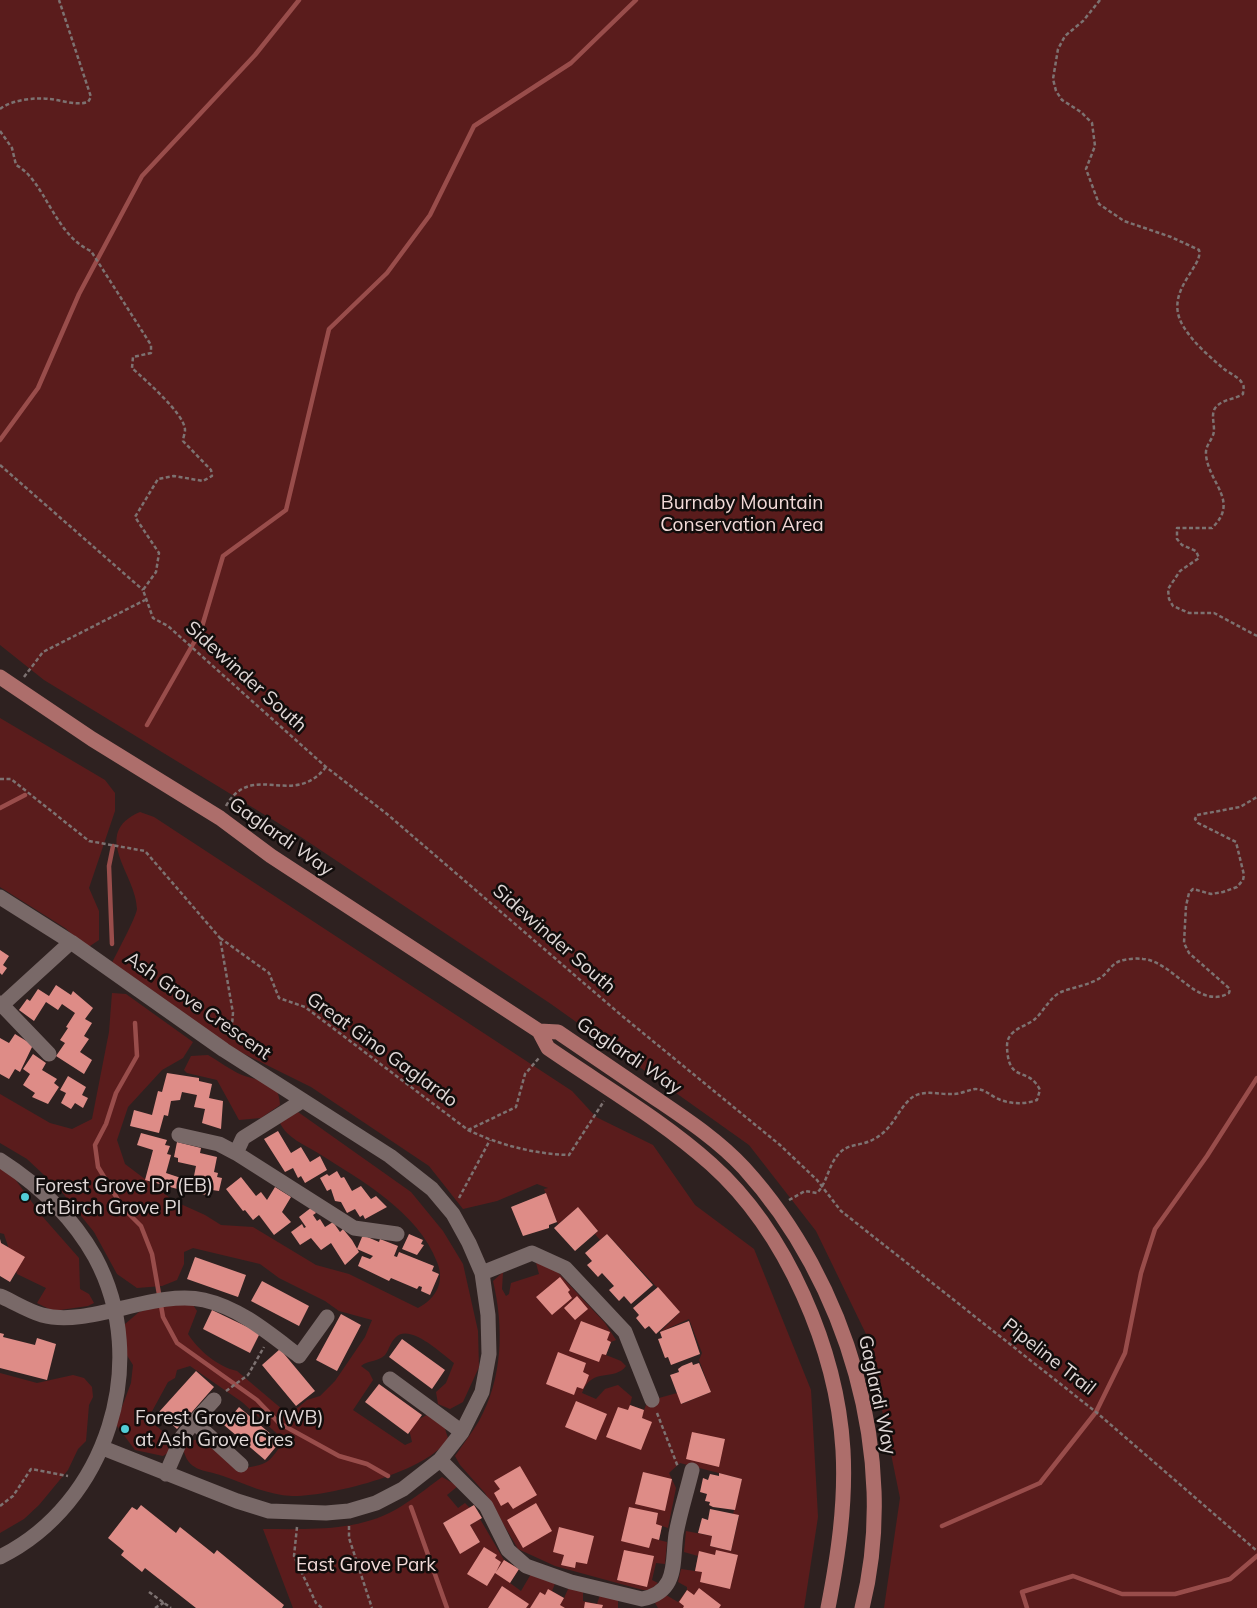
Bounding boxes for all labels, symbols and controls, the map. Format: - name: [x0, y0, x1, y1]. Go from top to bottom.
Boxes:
- park label: Burnaby Mountain Conservation Area: [660, 492, 824, 536]
- street label: Sidewinder South: [181, 617, 311, 737]
- street label: Gaglardi Way: [225, 793, 337, 881]
- street label: Sidewinder South: [488, 879, 620, 999]
- street label: Ash Grove Crescent: [121, 947, 275, 1065]
- street label: Great Gino Gaglardo: [302, 988, 462, 1112]
- street label: Gaglardi Way: [572, 1013, 686, 1099]
- place label: Forest Grove Dr (EB) at Birch Grove Pl: [35, 1175, 213, 1219]
- marker: Forest Grove Dr (EB) at Birch Grove Pl: [19, 1191, 31, 1203]
- street label: Pipeline Trail: [998, 1314, 1100, 1400]
- street label: Gaglardi Way: [853, 1333, 901, 1457]
- place label: Forest Grove Dr (WB) at Ash Grove Cres: [135, 1407, 324, 1451]
- marker: Forest Grove Dr (WB) at Ash Grove Cres: [119, 1423, 131, 1435]
- park label: East Grove Park: [296, 1554, 436, 1576]

